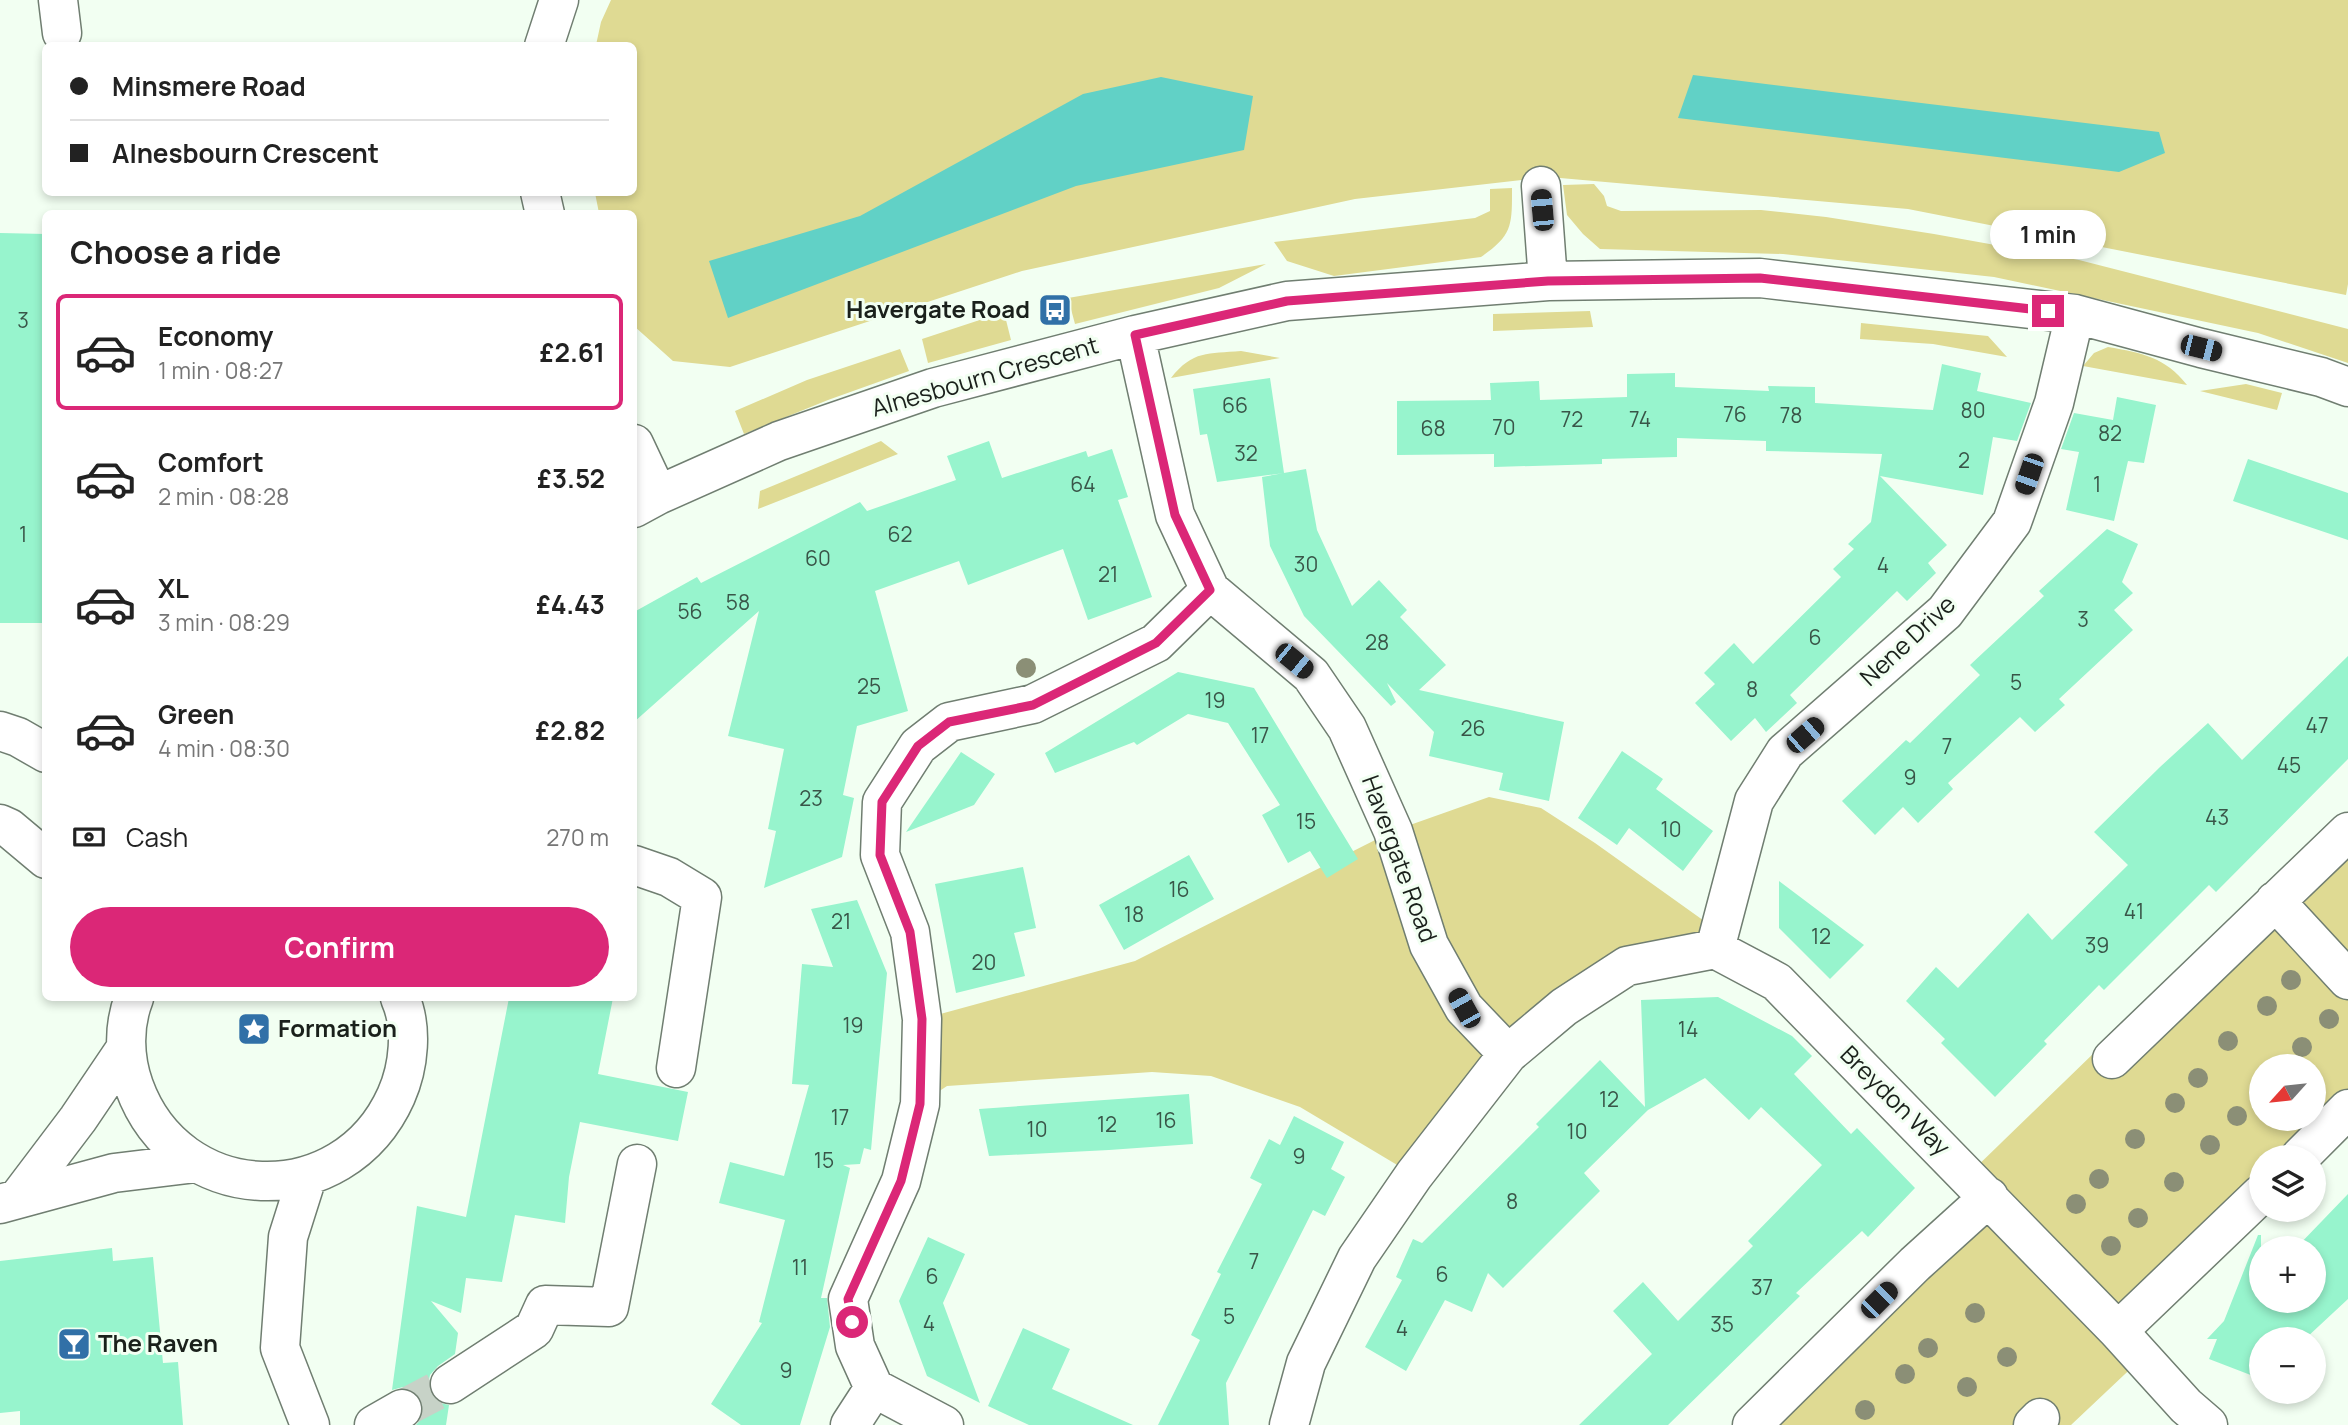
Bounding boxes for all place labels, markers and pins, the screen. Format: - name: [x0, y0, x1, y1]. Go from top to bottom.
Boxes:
- bus stop icon: Havergate Road: [1036, 291, 1074, 329]
- place label: Havergate Road: [846, 292, 1030, 325]
- place icon: Formation: [235, 1010, 273, 1048]
- place label: Formation: [278, 1011, 397, 1044]
- bar icon: The Raven: [55, 1325, 93, 1363]
- place label: The Raven: [98, 1326, 218, 1359]

